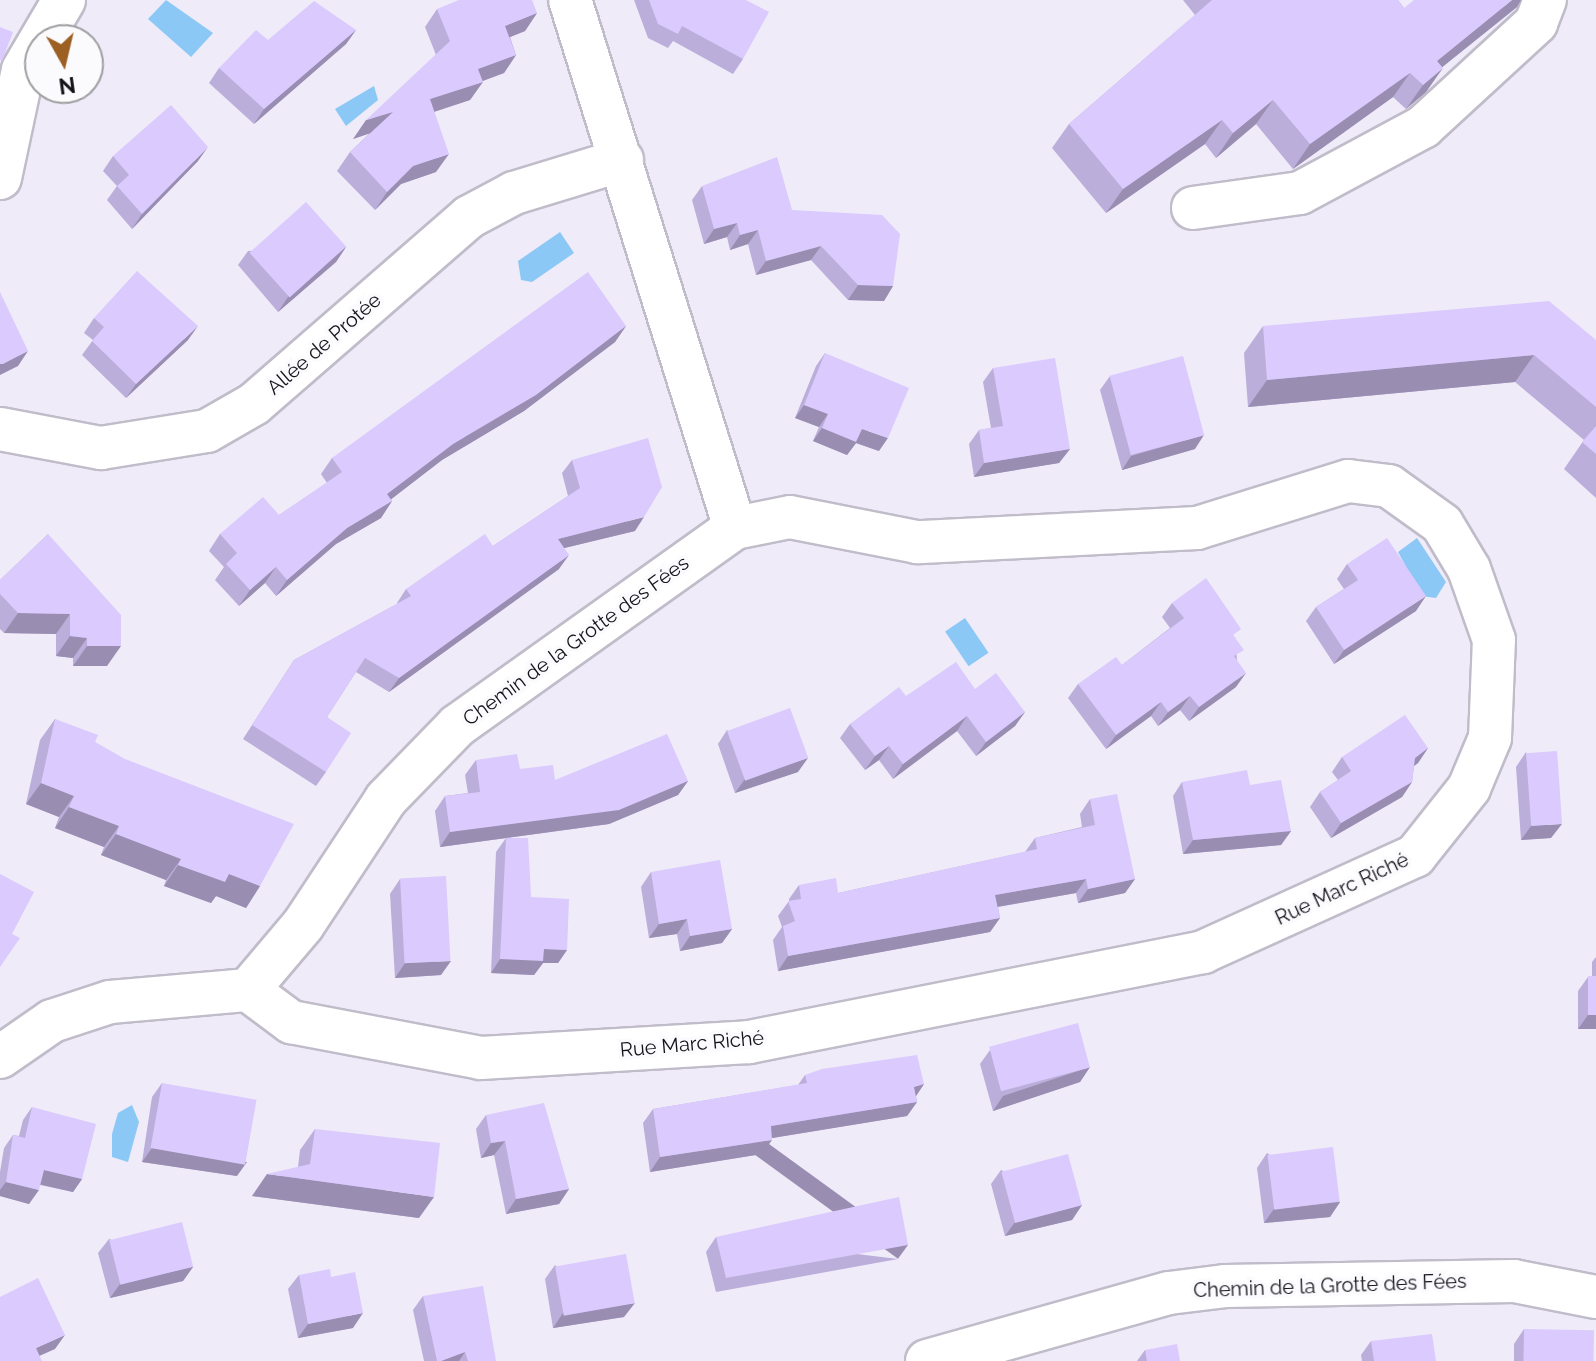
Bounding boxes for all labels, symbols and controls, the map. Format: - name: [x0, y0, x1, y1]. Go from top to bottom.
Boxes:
- north arrow: [24, 24, 104, 104]
- text: N: [57, 72, 77, 100]
- street label: Allée de Protée: [262, 288, 386, 400]
- street label: Chemin de la Grotte des Fées: [458, 551, 694, 731]
- street label: Rue Marc Riché: [1271, 848, 1413, 930]
- street label: Rue Marc Riché: [619, 1026, 765, 1062]
- street label: Chemin de la Grotte des Fées: [1193, 1269, 1467, 1303]

